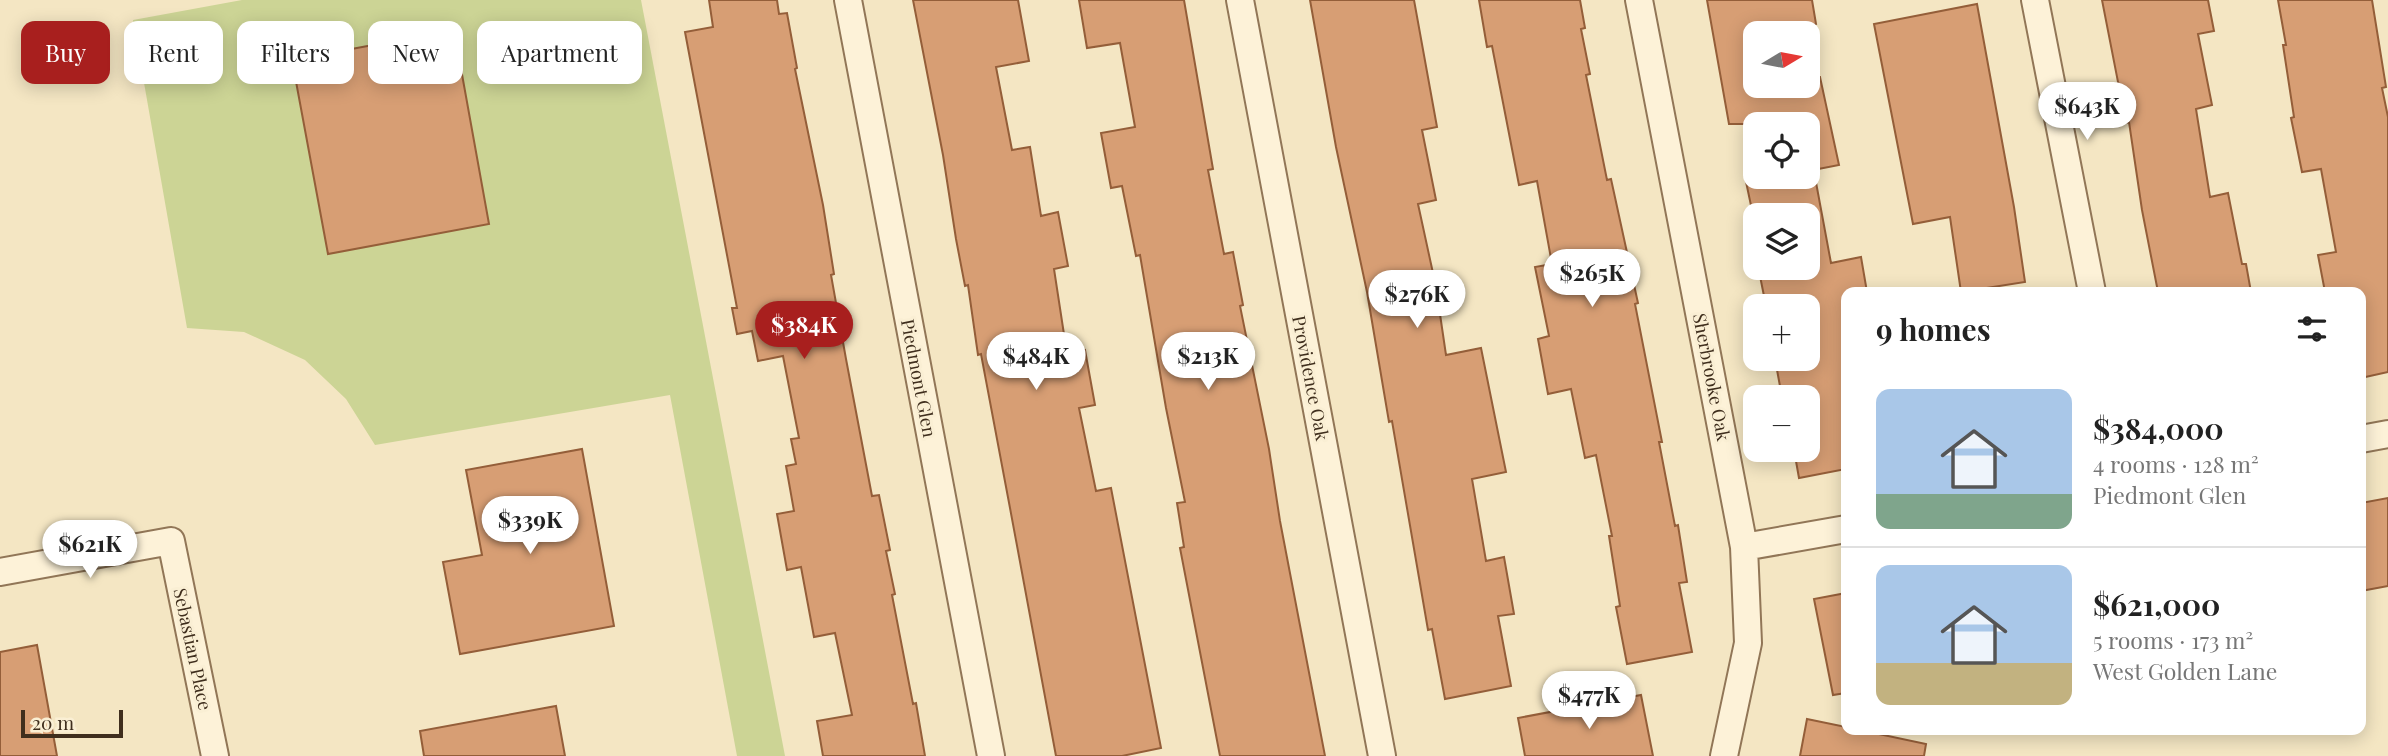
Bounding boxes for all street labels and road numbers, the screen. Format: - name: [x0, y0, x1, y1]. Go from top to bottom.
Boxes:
- street label: Sherbrooke Oak: [1688, 311, 1736, 443]
- street label: Providence Oak: [1287, 313, 1335, 443]
- street label: Piedmont Glen: [896, 317, 942, 439]
- street label: Sebastian Place: [168, 586, 218, 712]

